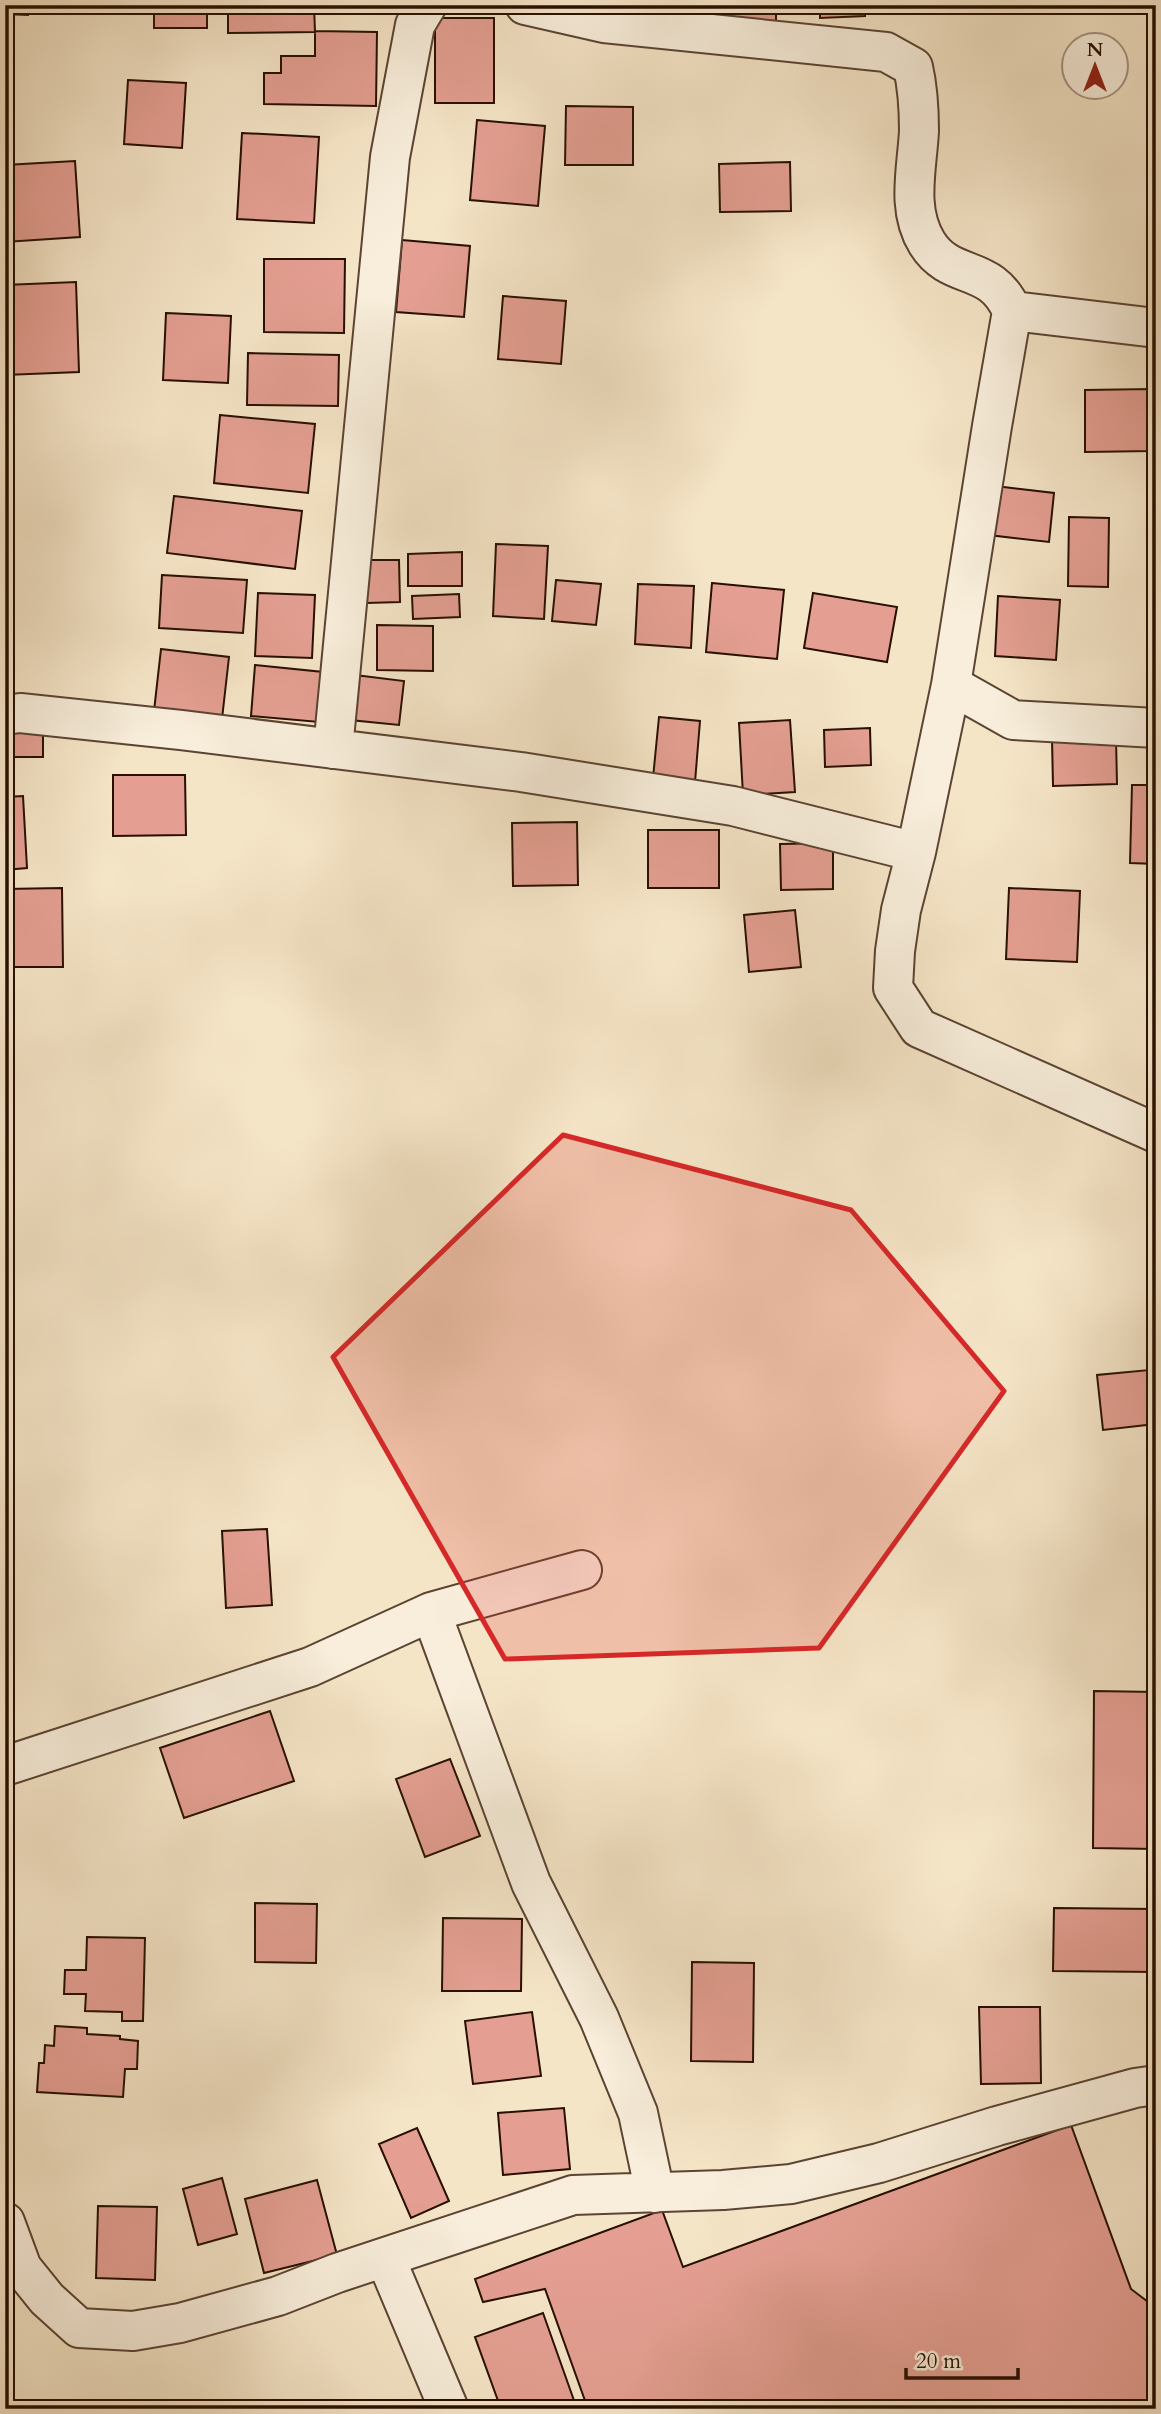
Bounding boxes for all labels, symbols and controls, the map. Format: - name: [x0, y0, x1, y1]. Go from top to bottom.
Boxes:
- north arrow: [1060, 32, 1130, 102]
- text: N: [1087, 37, 1104, 63]
- scale bar: [906, 2337, 1018, 2381]
- text: 20 m: [916, 2347, 961, 2376]

